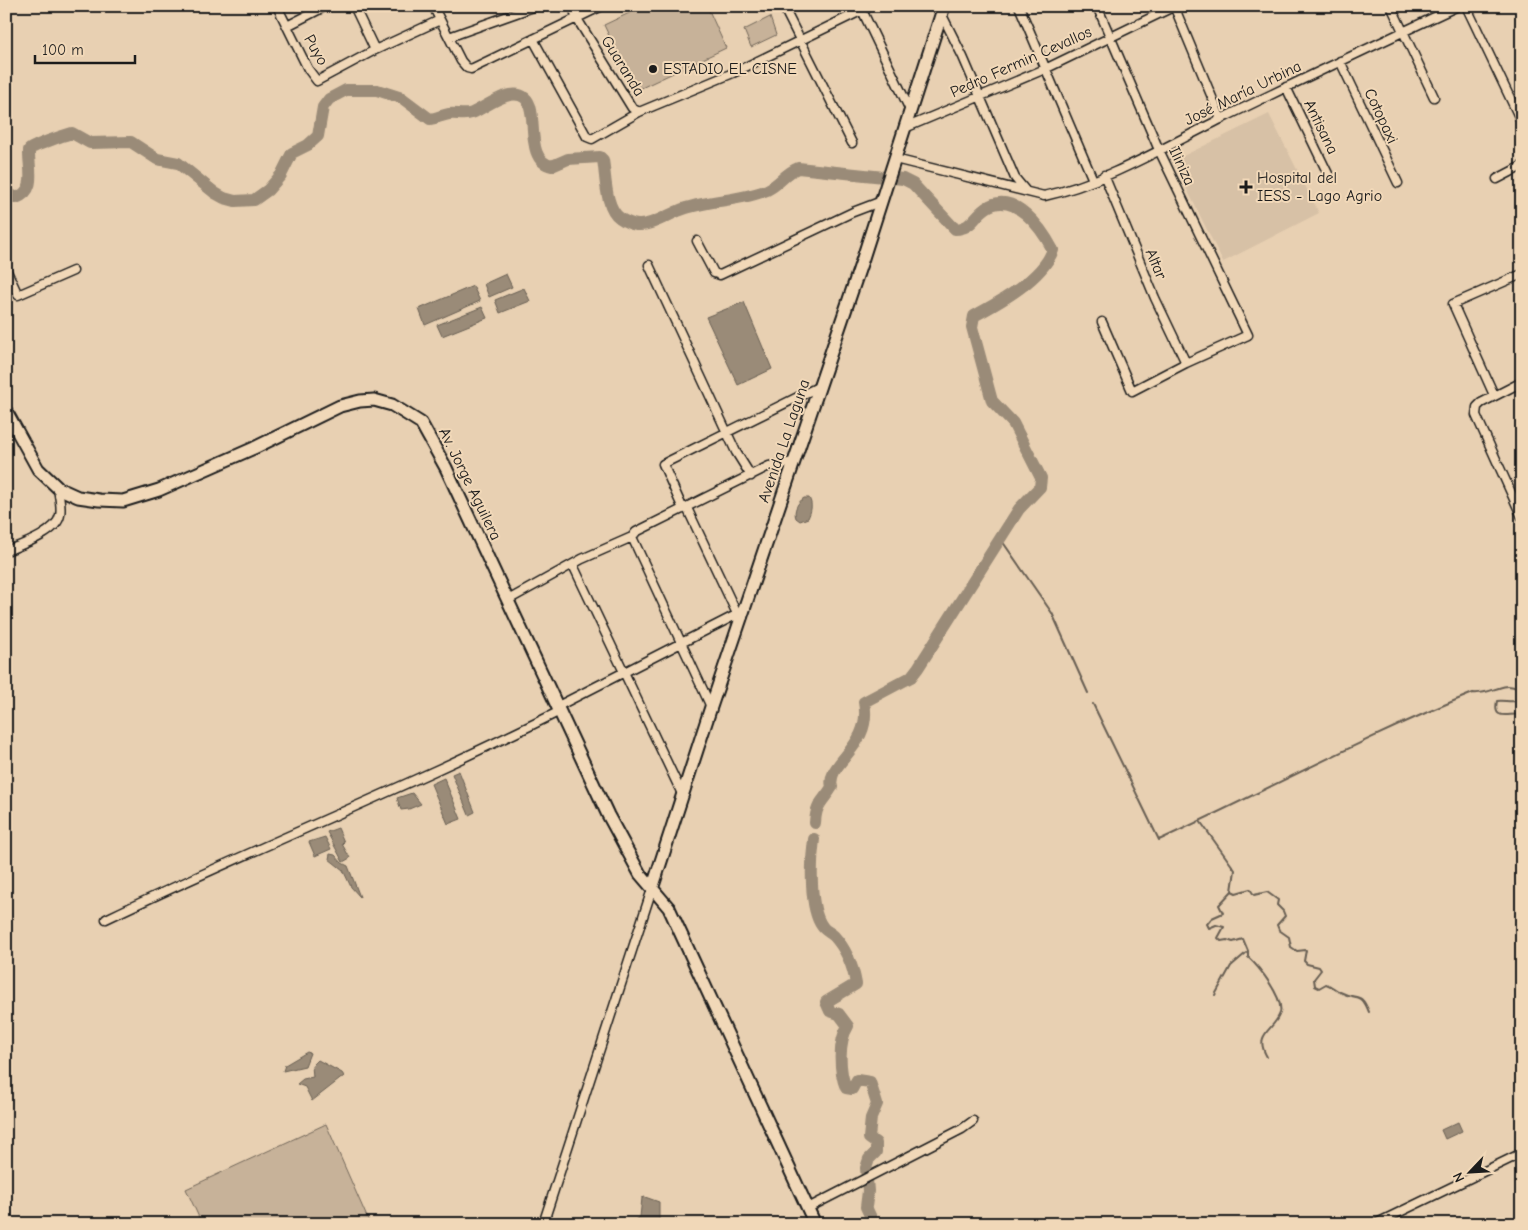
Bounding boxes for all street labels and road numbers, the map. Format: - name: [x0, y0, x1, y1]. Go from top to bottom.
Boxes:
- street label: Pedro Fermin Cevallos: [947, 23, 1095, 101]
- street label: Puyo: [300, 31, 332, 69]
- street label: Guaranda: [597, 32, 649, 100]
- street label: José María Urbina: [1182, 57, 1304, 129]
- street label: Cotopaxi: [1360, 86, 1402, 146]
- street label: Antisana: [1300, 97, 1342, 157]
- street label: Iliniza: [1165, 144, 1199, 188]
- street label: Altar: [1142, 246, 1171, 283]
- street label: Avenida La Laguna: [754, 377, 814, 505]
- street label: Av. Jorge Aguilera: [435, 425, 505, 543]

